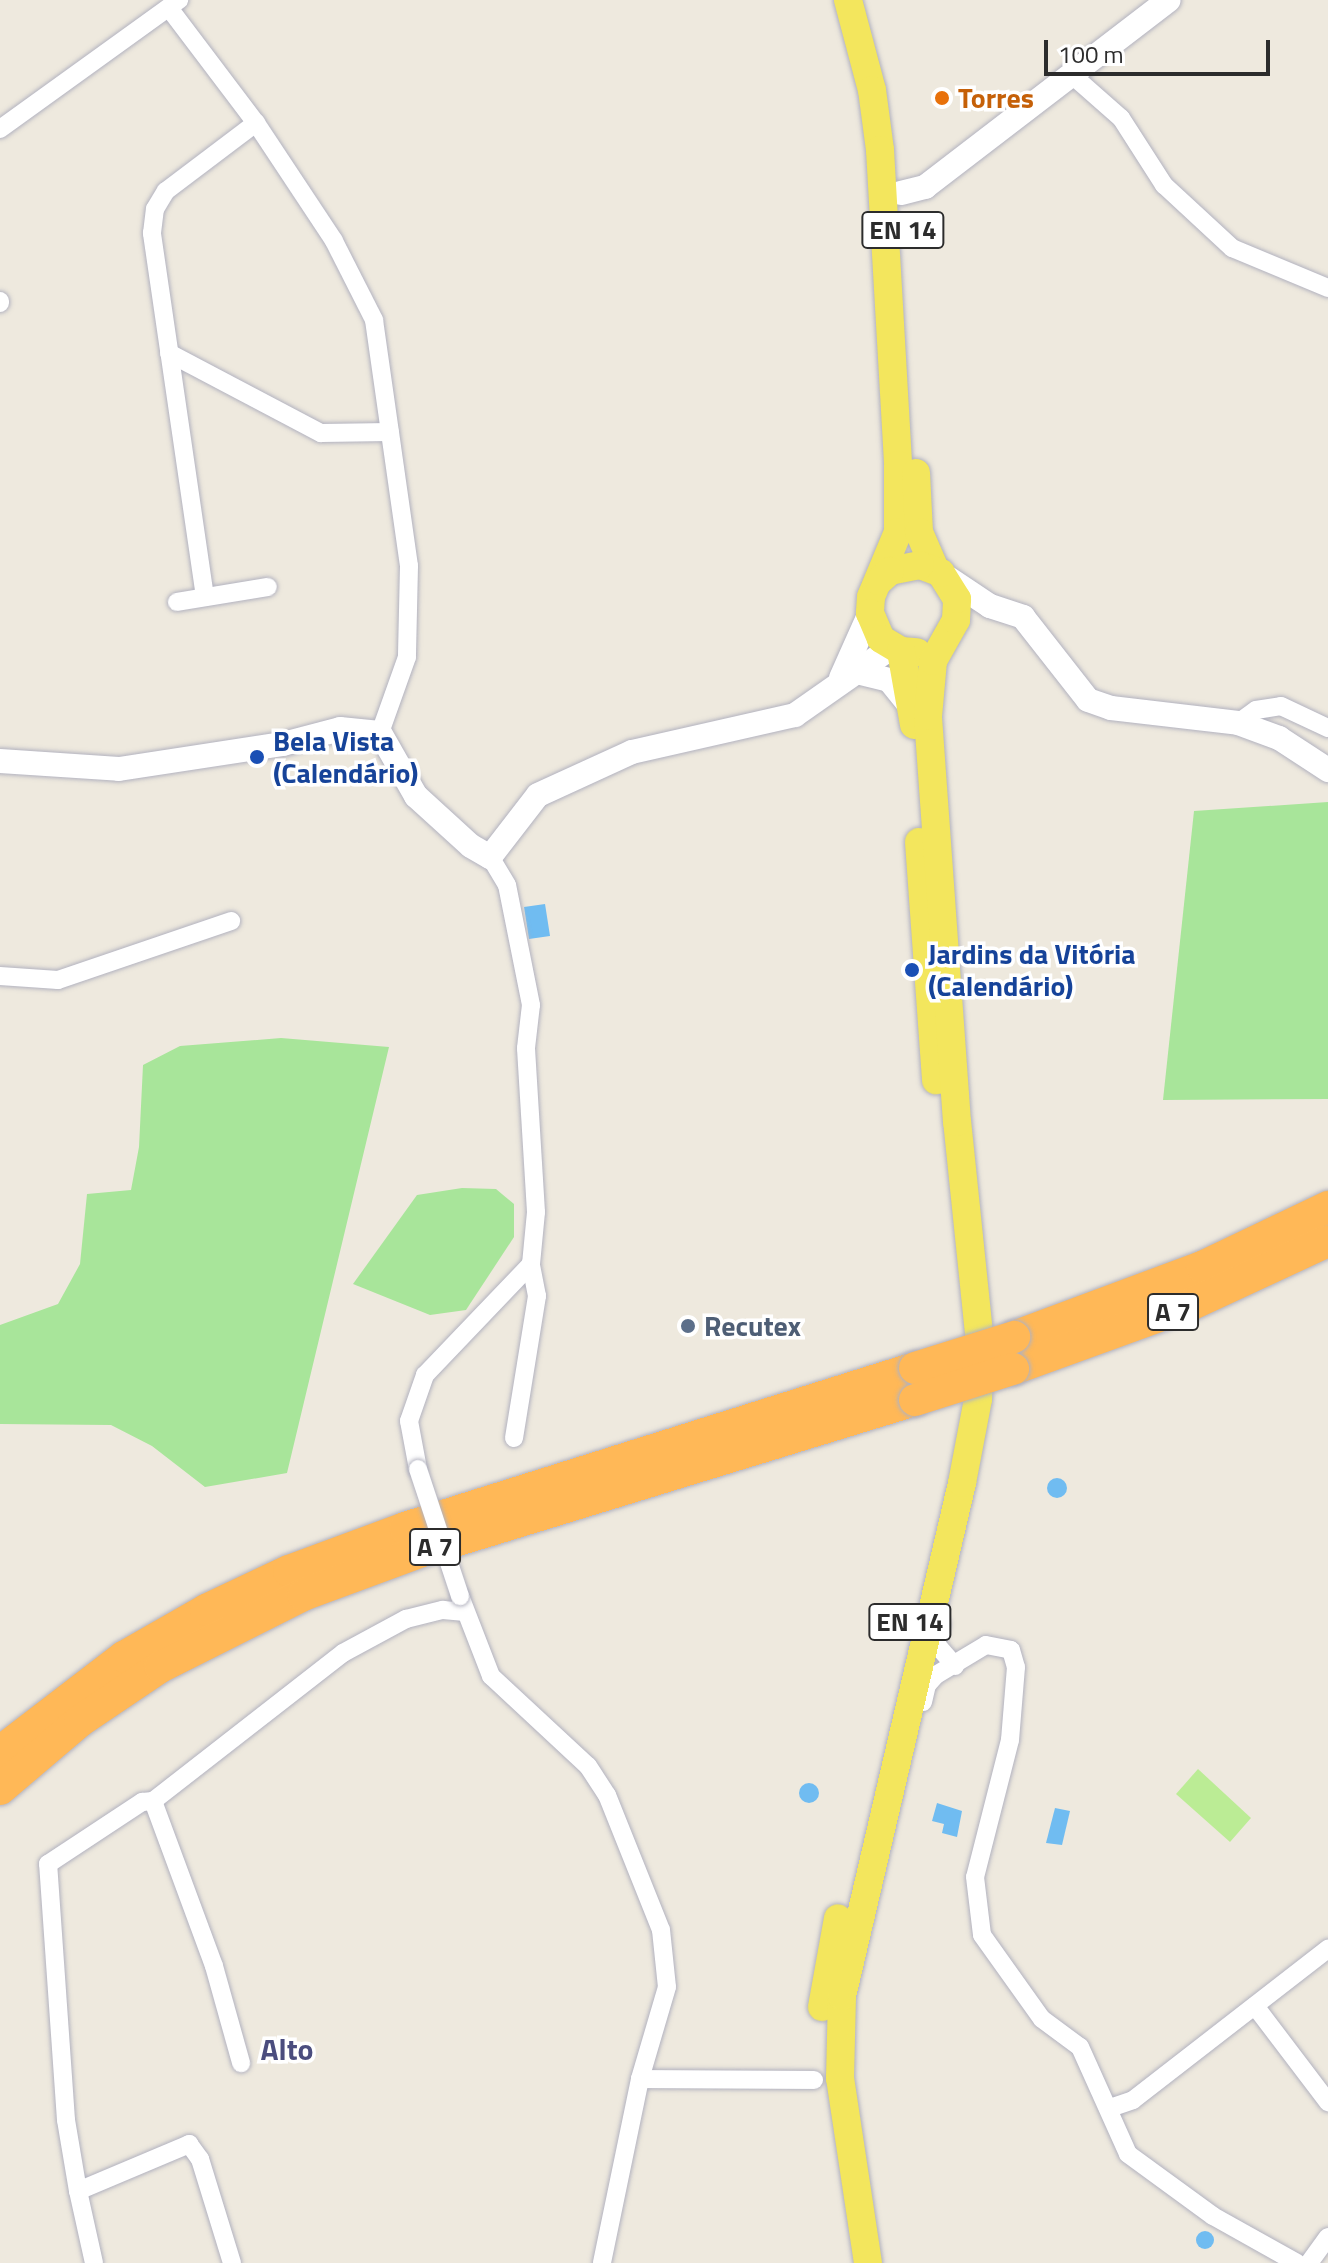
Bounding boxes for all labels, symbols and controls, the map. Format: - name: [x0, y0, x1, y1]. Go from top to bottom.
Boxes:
- scale bar: [1048, 24, 1274, 74]
- text: 100 m: [1058, 36, 1124, 72]
- place label: Torres: [958, 81, 1034, 115]
- marker: Torres: [933, 89, 951, 107]
- road number: EN 14: [861, 208, 945, 252]
- place label: Bela Vista (Calendário): [273, 724, 418, 790]
- marker: Bela Vista (Calendário): [248, 748, 266, 766]
- place label: Jardins da Vitória (Calendário): [928, 937, 1136, 1003]
- marker: Jardins da Vitória (Calendário): [903, 961, 921, 979]
- road number: A 7: [1147, 1290, 1199, 1334]
- place label: Recutex: [704, 1309, 801, 1343]
- marker: Recutex: [679, 1317, 697, 1335]
- road number: A 7: [409, 1525, 461, 1569]
- road number: EN 14: [868, 1600, 952, 1644]
- district label: Alto: [260, 2031, 314, 2067]

